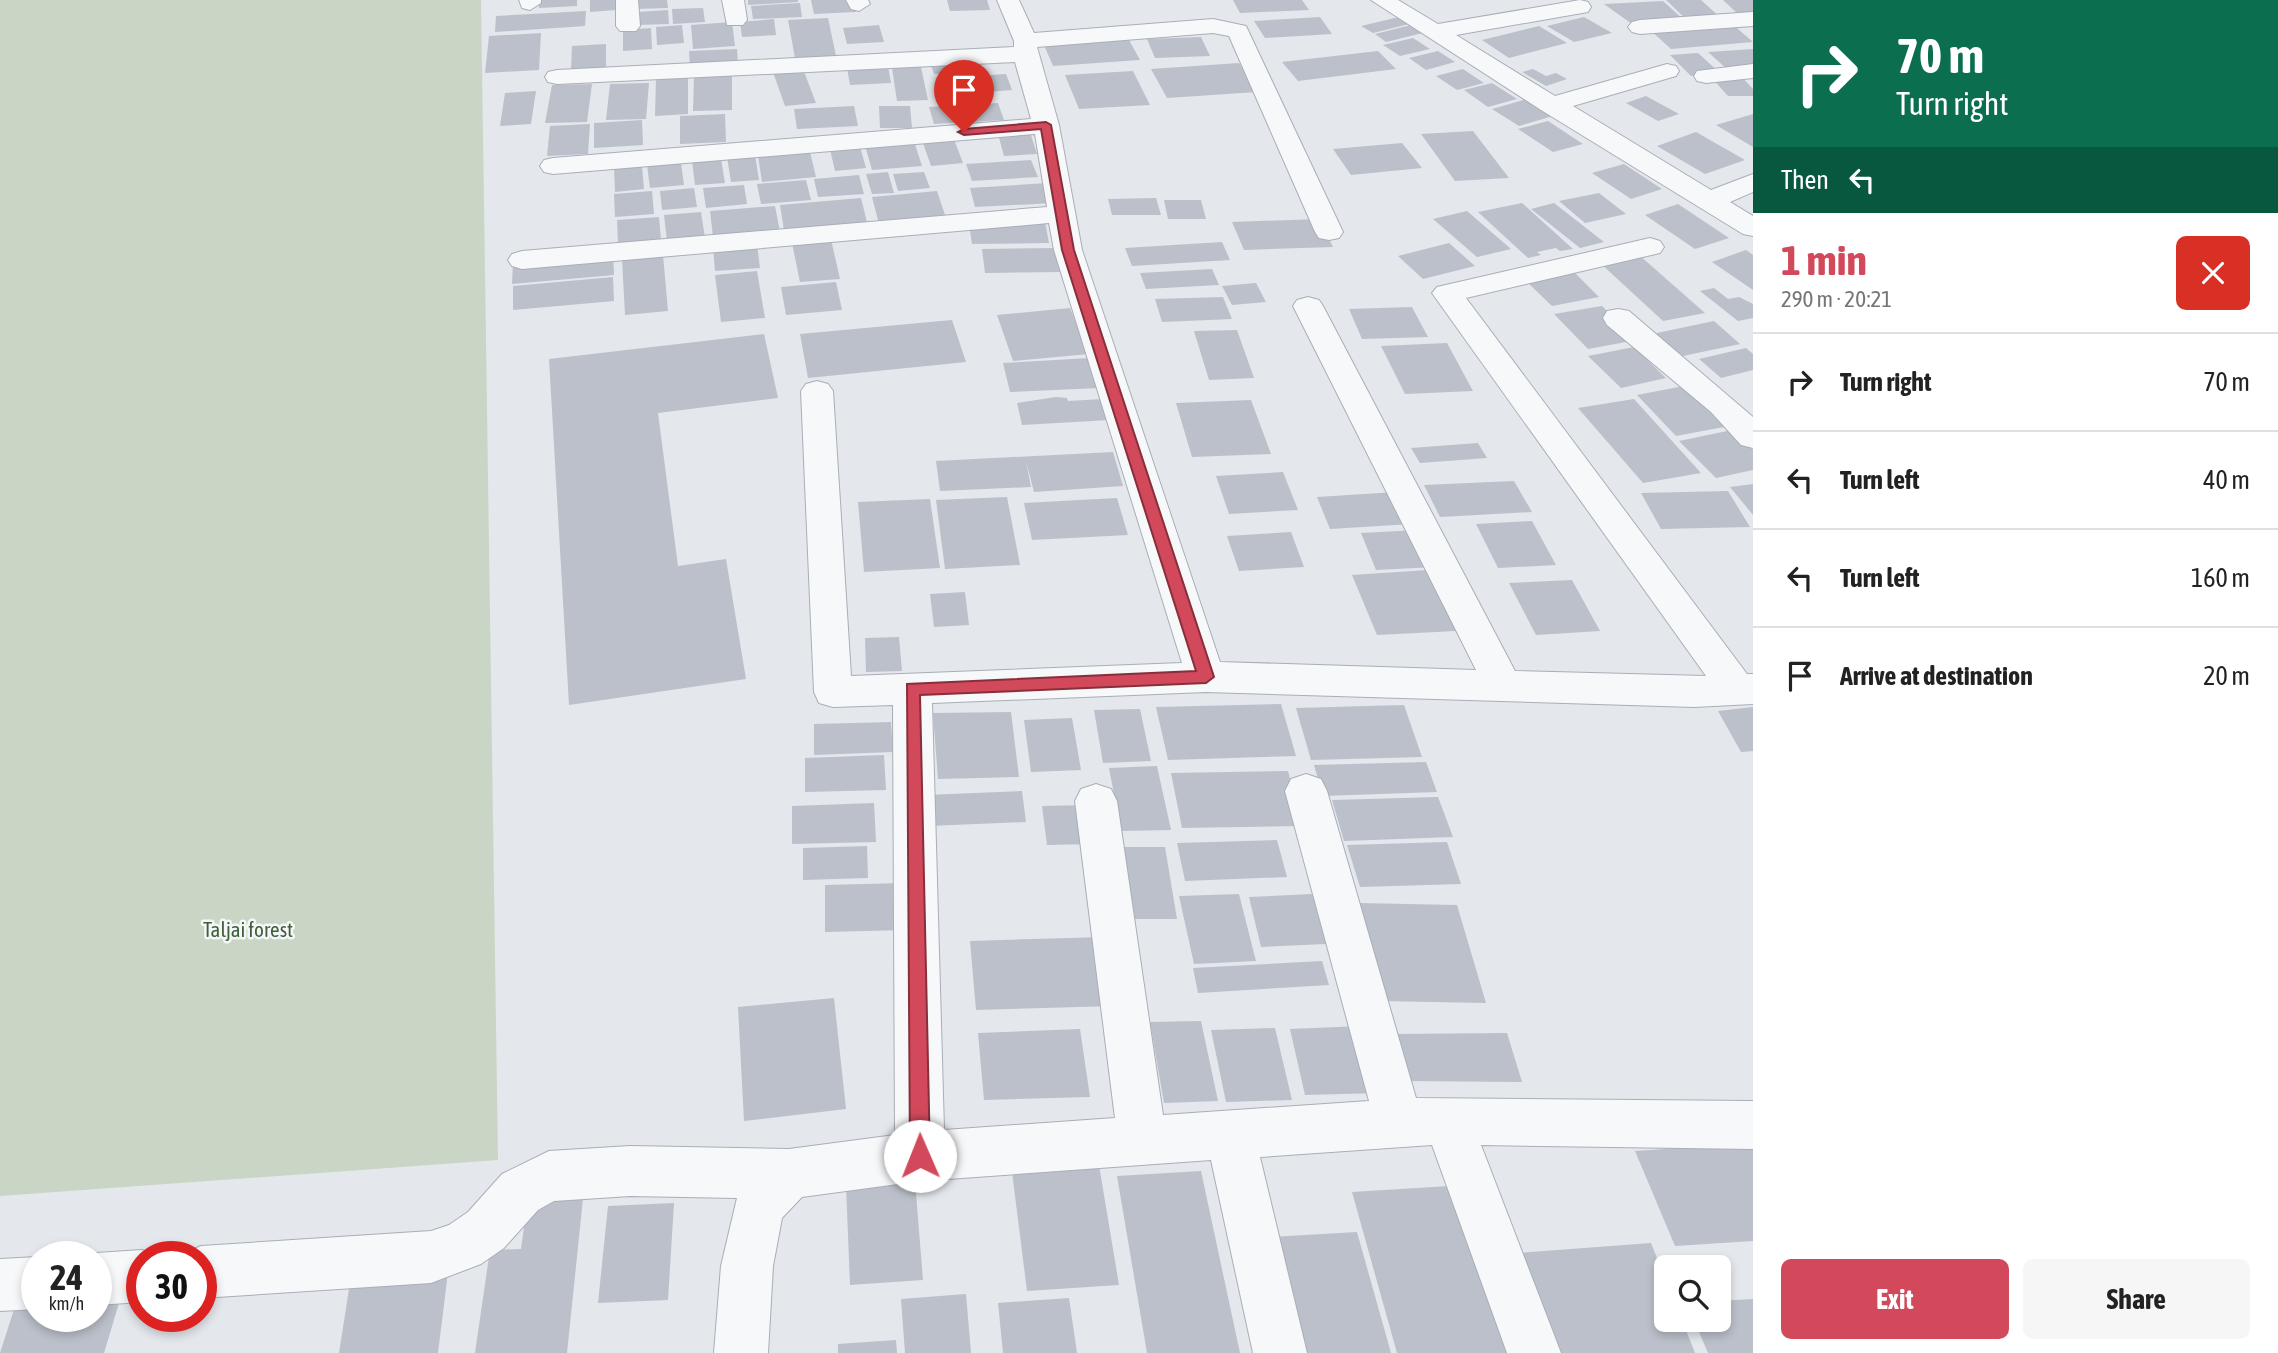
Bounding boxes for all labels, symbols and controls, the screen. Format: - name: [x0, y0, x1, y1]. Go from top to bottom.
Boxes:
- text: 70 m: [1896, 27, 1984, 83]
- icon: right: [1781, 28, 1872, 119]
- pin: [934, 60, 994, 132]
- icon: arrive: [945, 71, 983, 109]
- text: Turn right: [1896, 85, 2009, 122]
- icon: left: [1843, 161, 1881, 199]
- text: Then: [1781, 165, 1829, 195]
- text: 1 min: [1781, 236, 1867, 284]
- button: close: [2176, 236, 2250, 310]
- text: 290 m · 20:21: [1781, 286, 1892, 312]
- icon: right: [1781, 363, 1819, 401]
- text: Turn right: [1840, 367, 1931, 397]
- text: 70 m: [2203, 367, 2250, 397]
- icon: left: [1781, 461, 1819, 499]
- text: Turn left: [1840, 465, 1920, 495]
- text: 40 m: [2203, 465, 2250, 495]
- icon: left: [1781, 559, 1819, 597]
- text: Turn left: [1840, 563, 1920, 593]
- text: 160 m: [2191, 563, 2250, 593]
- icon: arrive: [1781, 657, 1819, 695]
- text: Arrive at destination: [1840, 661, 2033, 691]
- text: 20 m: [2203, 661, 2250, 691]
- park label: Taljai forest: [203, 917, 293, 941]
- position arrow: [883, 1119, 957, 1193]
- speed limit sign: 30: [126, 1241, 217, 1332]
- map controls: [1654, 1255, 1731, 1332]
- button: search: [1654, 1255, 1731, 1332]
- text: 24: [50, 1257, 83, 1297]
- button: Exit: [1781, 1259, 2009, 1339]
- button: Share: [2023, 1259, 2250, 1339]
- text: km/h: [49, 1293, 84, 1314]

